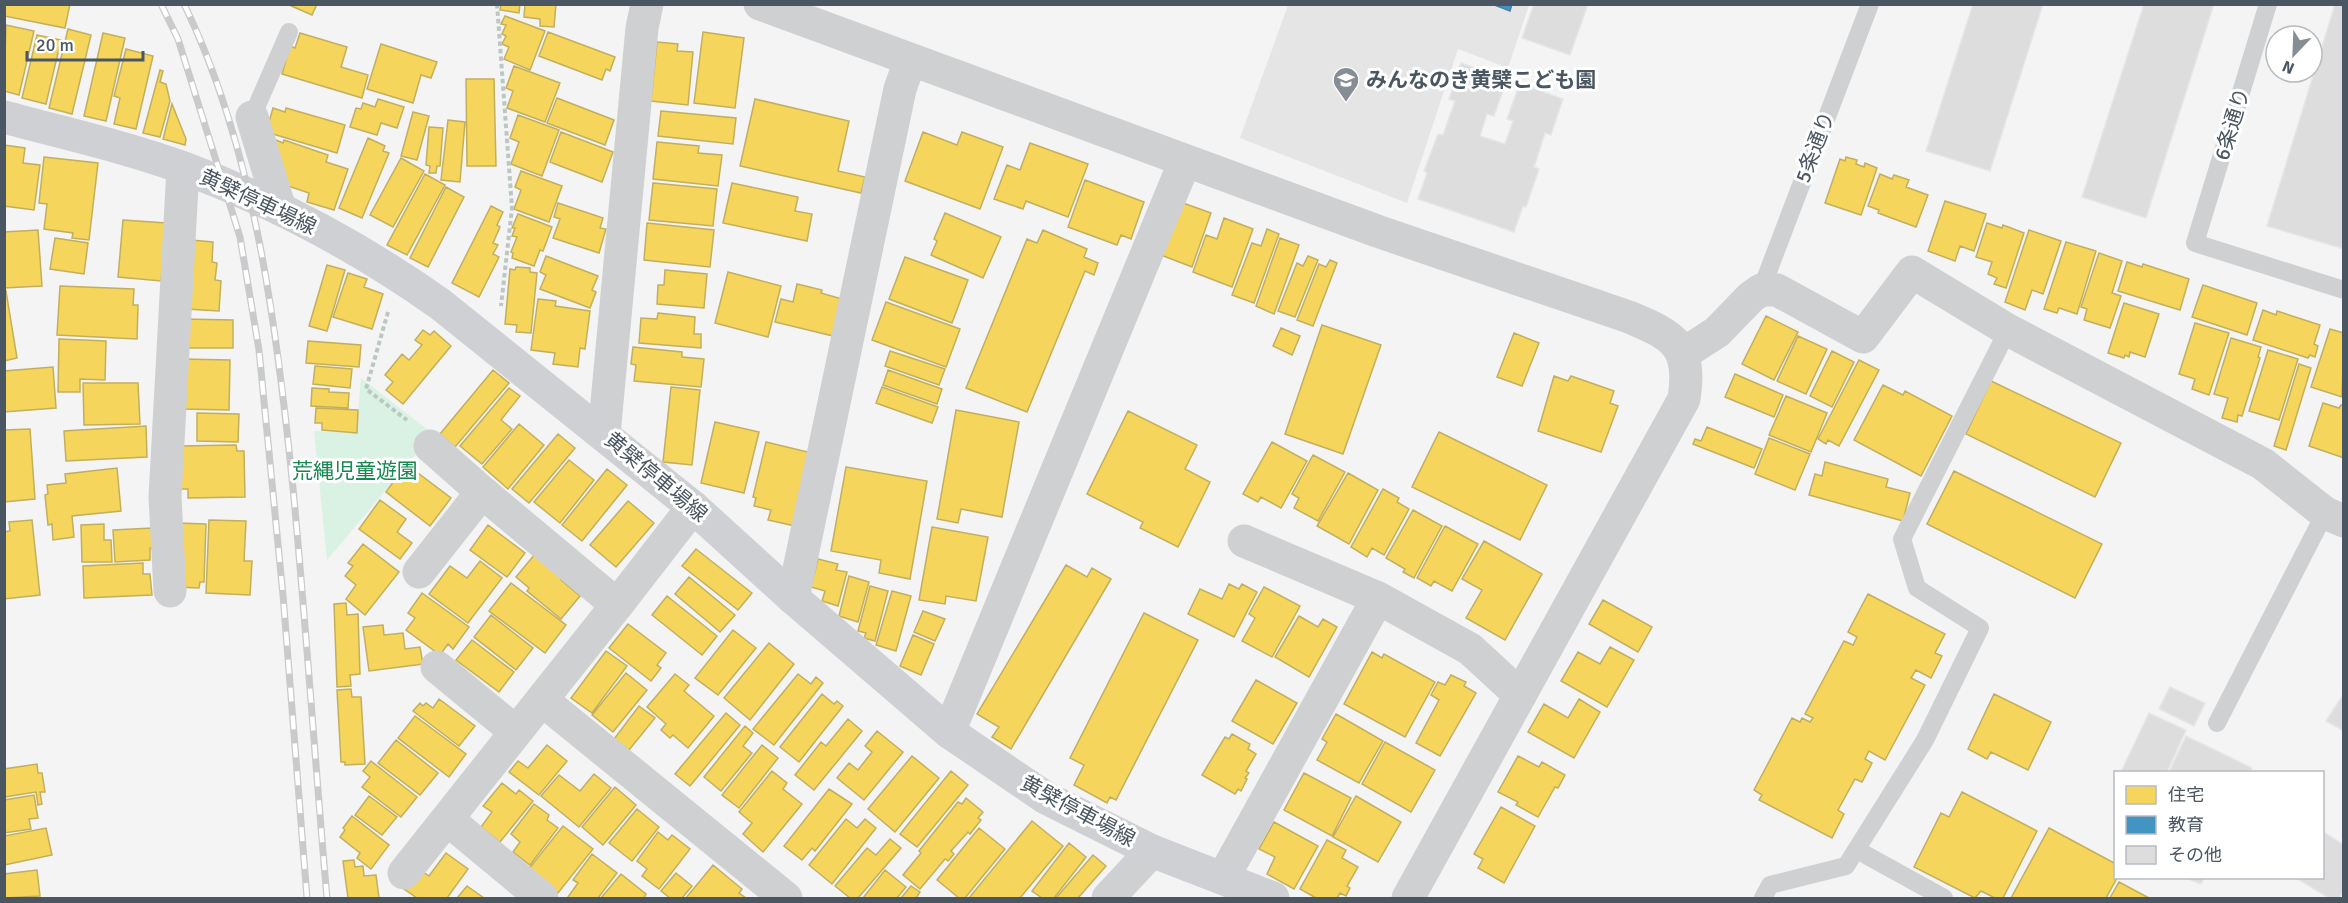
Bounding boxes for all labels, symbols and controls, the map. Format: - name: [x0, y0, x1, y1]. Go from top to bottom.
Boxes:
- scale bar: [27, 24, 142, 62]
- north arrow: [2264, 24, 2324, 84]
- text: 20 m: [36, 34, 74, 56]
- text: N: [2279, 56, 2298, 78]
- school or university icon: みんなのき黄檗こども園: [1331, 65, 1361, 103]
- place label: みんなのき黄檗こども園: [1366, 67, 1596, 93]
- street label: 6条通り: [2209, 85, 2255, 163]
- street label: 5条通り: [1790, 108, 1840, 186]
- street label: 黄檗停車場線: [195, 164, 321, 240]
- street label: 黄檗停車場線: [599, 427, 713, 527]
- park label: 荒縄児童遊園: [292, 458, 418, 484]
- street label: 黄檗停車場線: [1016, 770, 1140, 852]
- legend: [2114, 771, 2324, 879]
- text: 住宅: [2168, 784, 2204, 806]
- text: 教育: [2168, 814, 2204, 836]
- text: その他: [2168, 844, 2222, 866]

